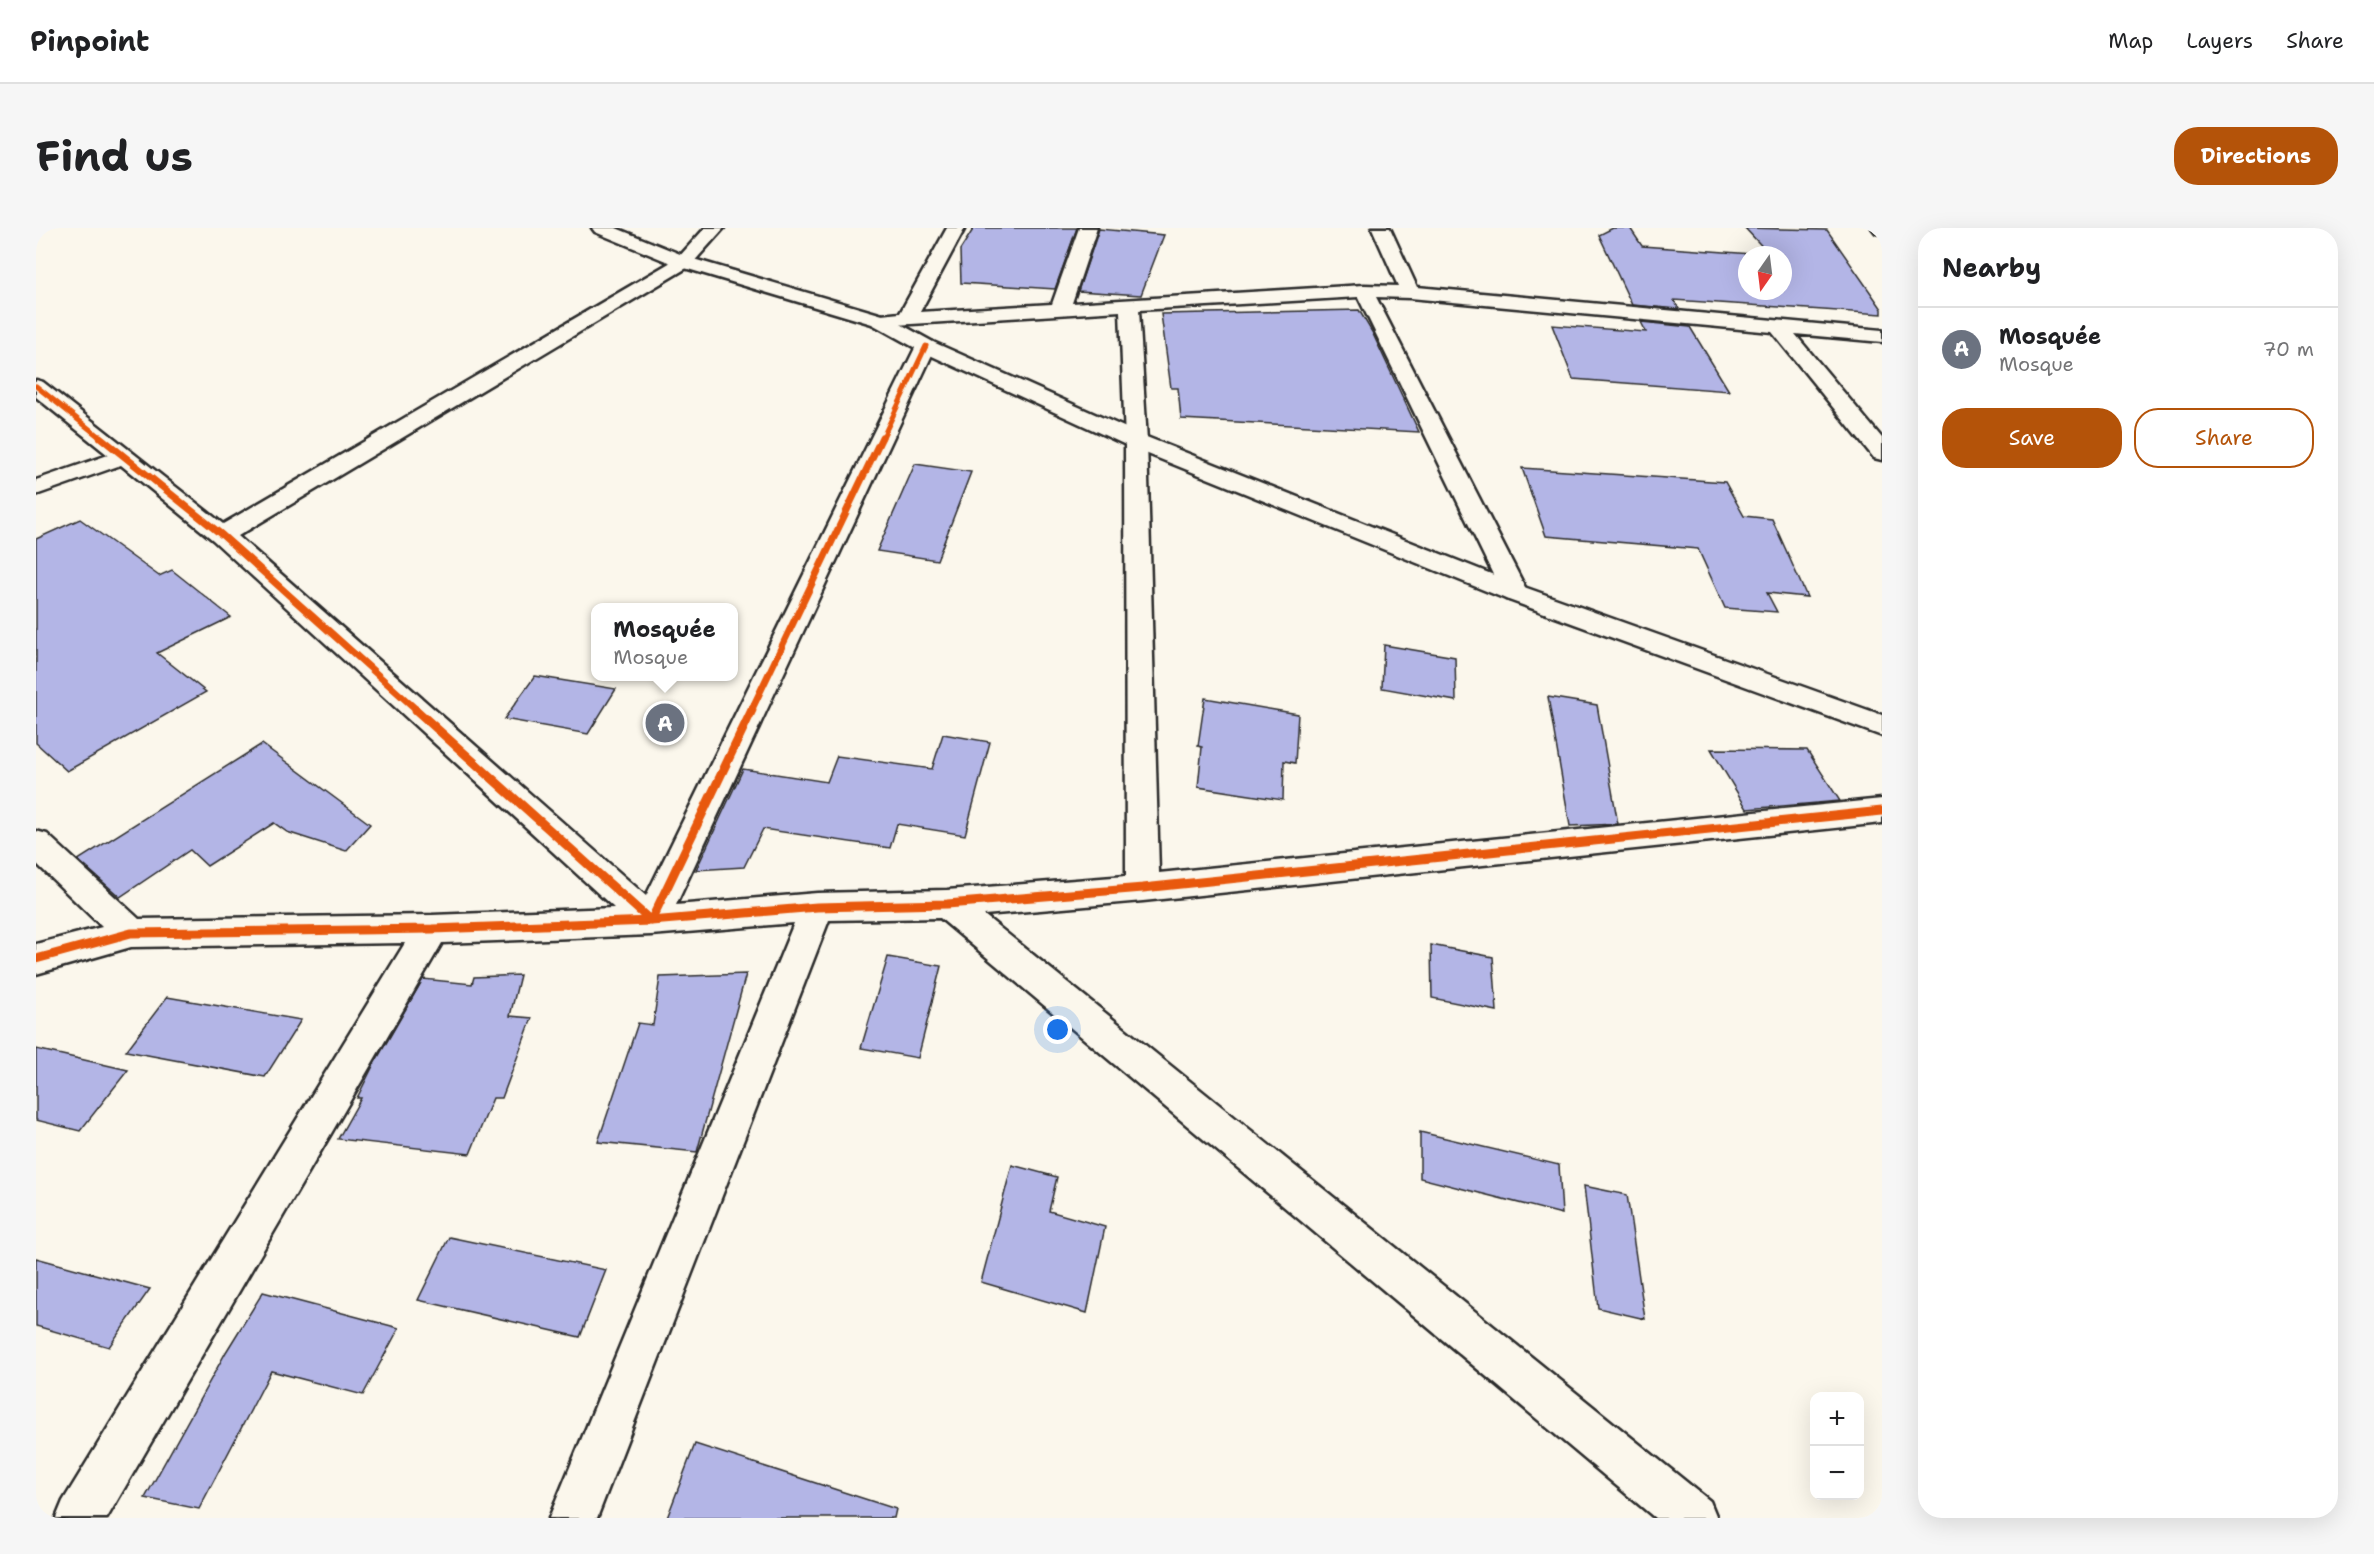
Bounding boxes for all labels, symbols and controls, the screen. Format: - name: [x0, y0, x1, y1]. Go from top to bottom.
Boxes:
- text: Pinpoint: [30, 22, 149, 60]
- text: Map: [2108, 27, 2153, 55]
- text: Layers: [2186, 27, 2253, 55]
- text: Share: [2286, 27, 2344, 55]
- button: Directions: [2174, 127, 2338, 185]
- text: Find us: [36, 128, 193, 184]
- north arrow: [1738, 246, 1792, 300]
- text: Nearby: [1942, 250, 2041, 285]
- text: Mosquée: [1999, 322, 2101, 351]
- text: A: [1954, 336, 1969, 362]
- text: 70 m: [2262, 336, 2314, 362]
- text: Mosque: [1999, 351, 2074, 377]
- button: Save: [1942, 408, 2122, 468]
- button: Share: [2134, 408, 2314, 468]
- popup: [591, 603, 738, 681]
- text: Mosquée: [613, 615, 716, 644]
- text: Mosque: [613, 644, 688, 670]
- pin: A: [646, 700, 684, 746]
- your location: [1043, 1015, 1072, 1044]
- map controls: [1810, 1392, 1864, 1500]
- button: +: [1810, 1392, 1864, 1446]
- button: −: [1810, 1446, 1864, 1500]

